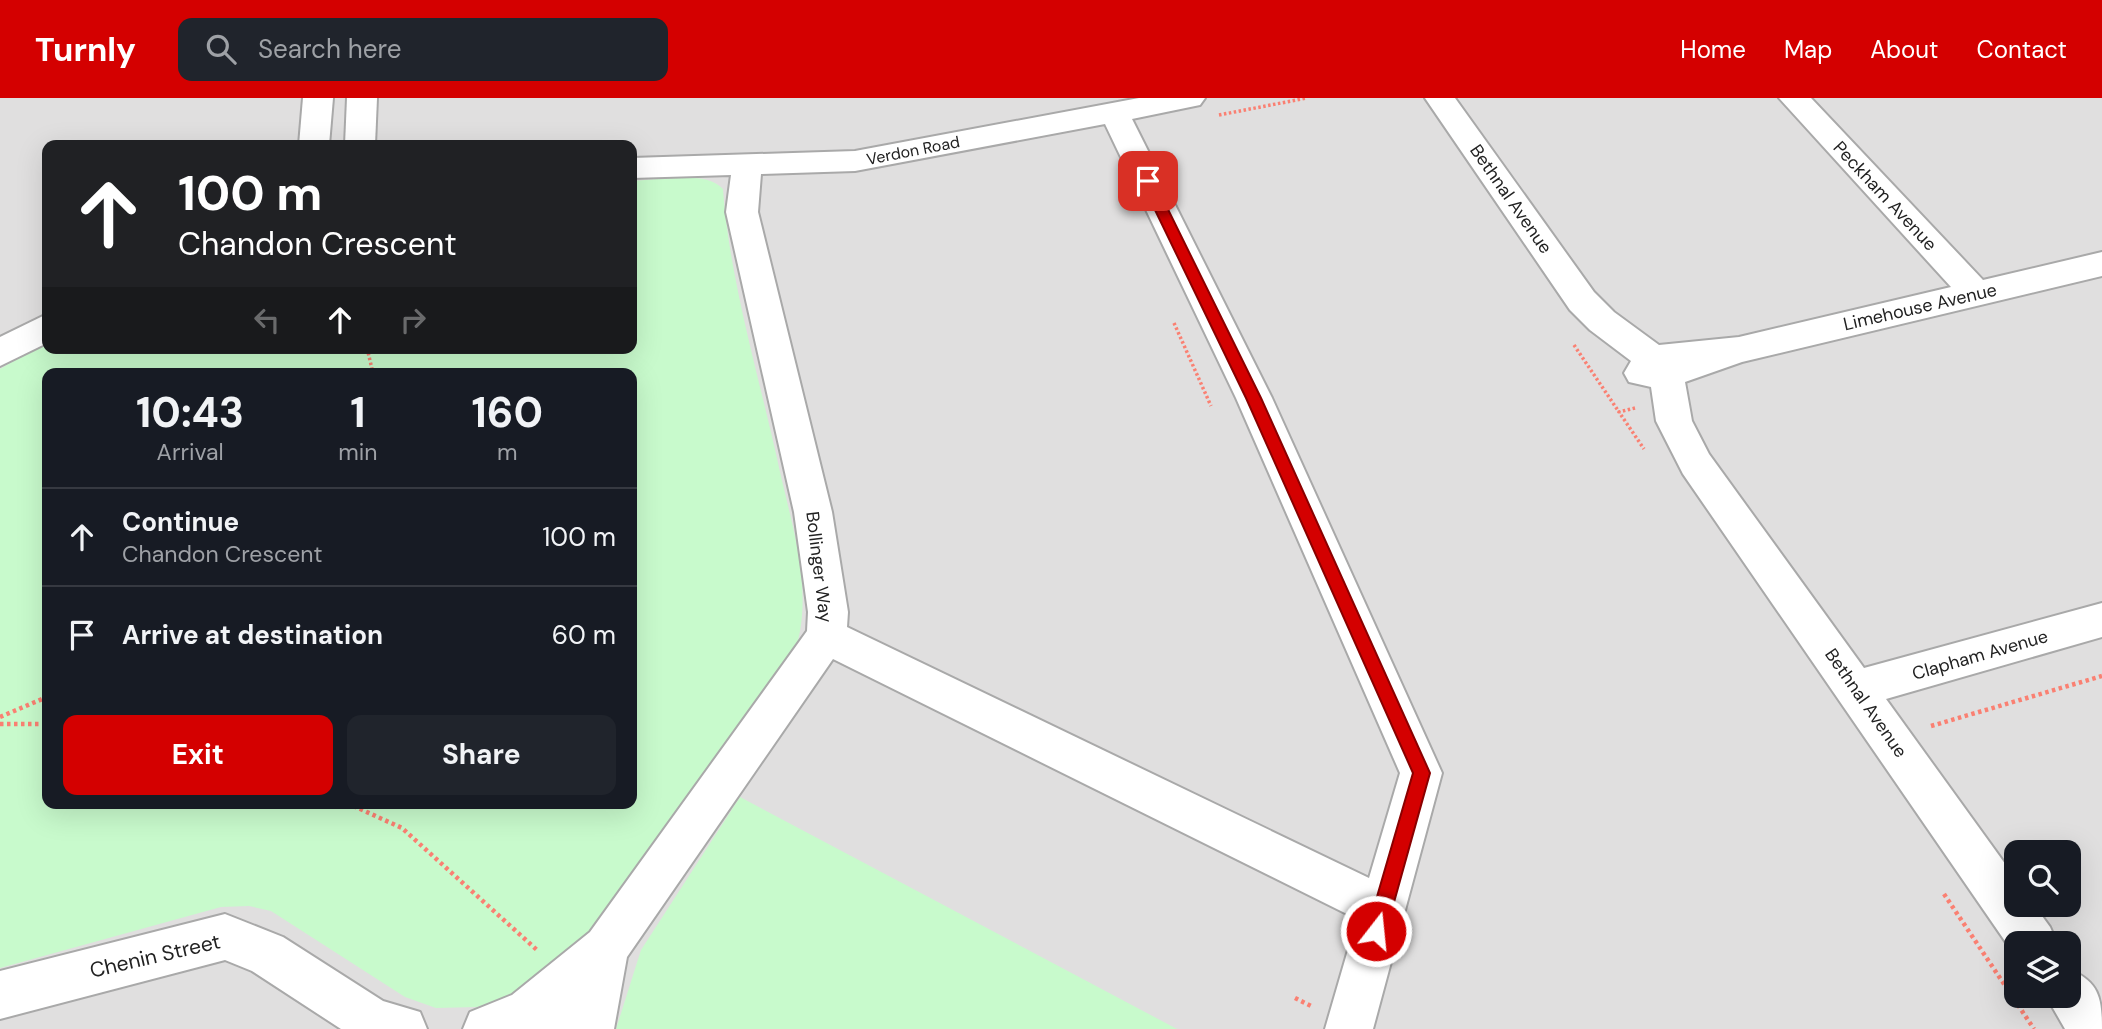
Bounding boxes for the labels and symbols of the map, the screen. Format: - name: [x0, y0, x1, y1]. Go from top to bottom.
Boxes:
- street label: Verdon Road: [865, 131, 962, 170]
- street label: Peckham Avenue: [1828, 136, 1942, 256]
- street label: Bethnal Avenue: [1464, 140, 1558, 258]
- pin: [1118, 151, 1178, 211]
- street label: Limehouse Avenue: [1841, 278, 1999, 336]
- street label: Bollinger Way: [800, 510, 838, 624]
- street label: Clapham Avenue: [1909, 624, 2051, 686]
- street label: Bethnal Avenue: [1819, 644, 1913, 762]
- position arrow: [1339, 894, 1413, 968]
- street label: Chenin Street: [87, 927, 223, 985]

